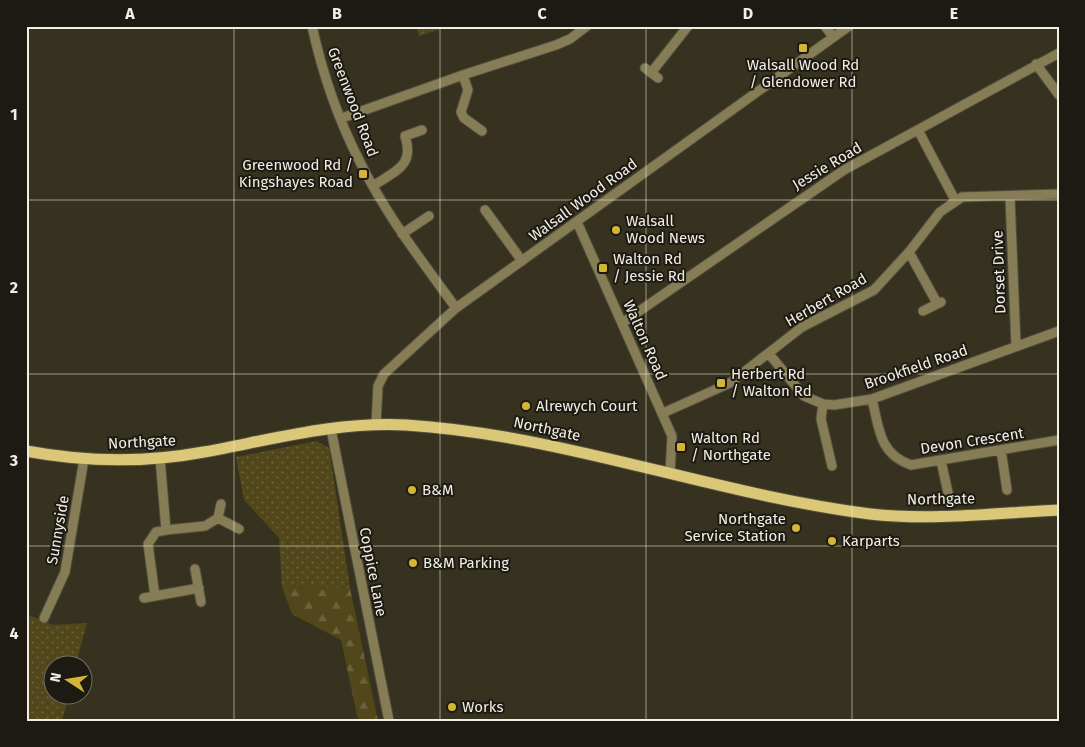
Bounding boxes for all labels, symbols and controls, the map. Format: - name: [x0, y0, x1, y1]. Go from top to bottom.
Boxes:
- text: A: [124, 4, 135, 23]
- text: B: [332, 4, 342, 23]
- text: C: [537, 4, 547, 23]
- text: D: [743, 4, 753, 23]
- text: E: [950, 4, 958, 23]
- marker: Walsall Wood Rd / Glendower Rd: [797, 42, 809, 54]
- street label: Greenwood Road: [324, 45, 382, 159]
- place label: Walsall Wood Rd / Glendower Rd: [747, 56, 859, 91]
- text: 1: [10, 105, 18, 124]
- street label: Jessie Road: [789, 138, 865, 194]
- street label: Walsall Wood Road: [525, 155, 641, 245]
- place label: Greenwood Rd / Kingshayes Road: [239, 156, 353, 191]
- marker: Greenwood Rd / Kingshayes Road: [357, 168, 369, 180]
- place label: Walsall Wood News: [626, 212, 705, 247]
- marker: Walsall Wood News: [610, 224, 622, 236]
- street label: Dorset Drive: [989, 230, 1009, 314]
- place label: Walton Rd / Jessie Rd: [613, 250, 686, 285]
- marker: Walton Rd / Jessie Rd: [597, 262, 609, 274]
- street label: Herbert Road: [782, 269, 870, 331]
- text: 2: [10, 278, 18, 297]
- street label: Walton Road: [619, 297, 671, 383]
- street label: Brookfield Road: [862, 341, 970, 393]
- place label: Herbert Rd / Walton Rd: [731, 365, 812, 400]
- marker: Herbert Rd / Walton Rd: [715, 377, 727, 389]
- place label: Alrewych Court: [536, 397, 638, 415]
- marker: Alrewych Court: [520, 400, 532, 412]
- street label: Northgate: [512, 413, 582, 445]
- street label: Devon Crescent: [919, 424, 1026, 458]
- place label: Walton Rd / Northgate: [691, 429, 771, 464]
- street label: Northgate: [108, 431, 176, 453]
- marker: Walton Rd / Northgate: [675, 441, 687, 453]
- text: 3: [9, 451, 18, 470]
- place label: B&M: [422, 481, 454, 499]
- marker: B&M: [406, 484, 418, 496]
- street label: Northgate: [907, 489, 975, 509]
- street label: Sunnyside: [43, 494, 73, 566]
- place label: Northgate Service Station: [684, 510, 786, 545]
- marker: Northgate Service Station: [790, 522, 802, 534]
- street label: Coppice Lane: [356, 526, 390, 618]
- place label: Karparts: [842, 532, 900, 550]
- marker: Karparts: [826, 535, 838, 547]
- place label: B&M Parking: [423, 554, 509, 572]
- marker: B&M Parking: [407, 557, 419, 569]
- text: 4: [9, 624, 19, 643]
- north arrow: [42, 654, 92, 704]
- text: N: [46, 671, 65, 684]
- place label: Works: [462, 698, 503, 716]
- marker: Works: [446, 701, 458, 713]

